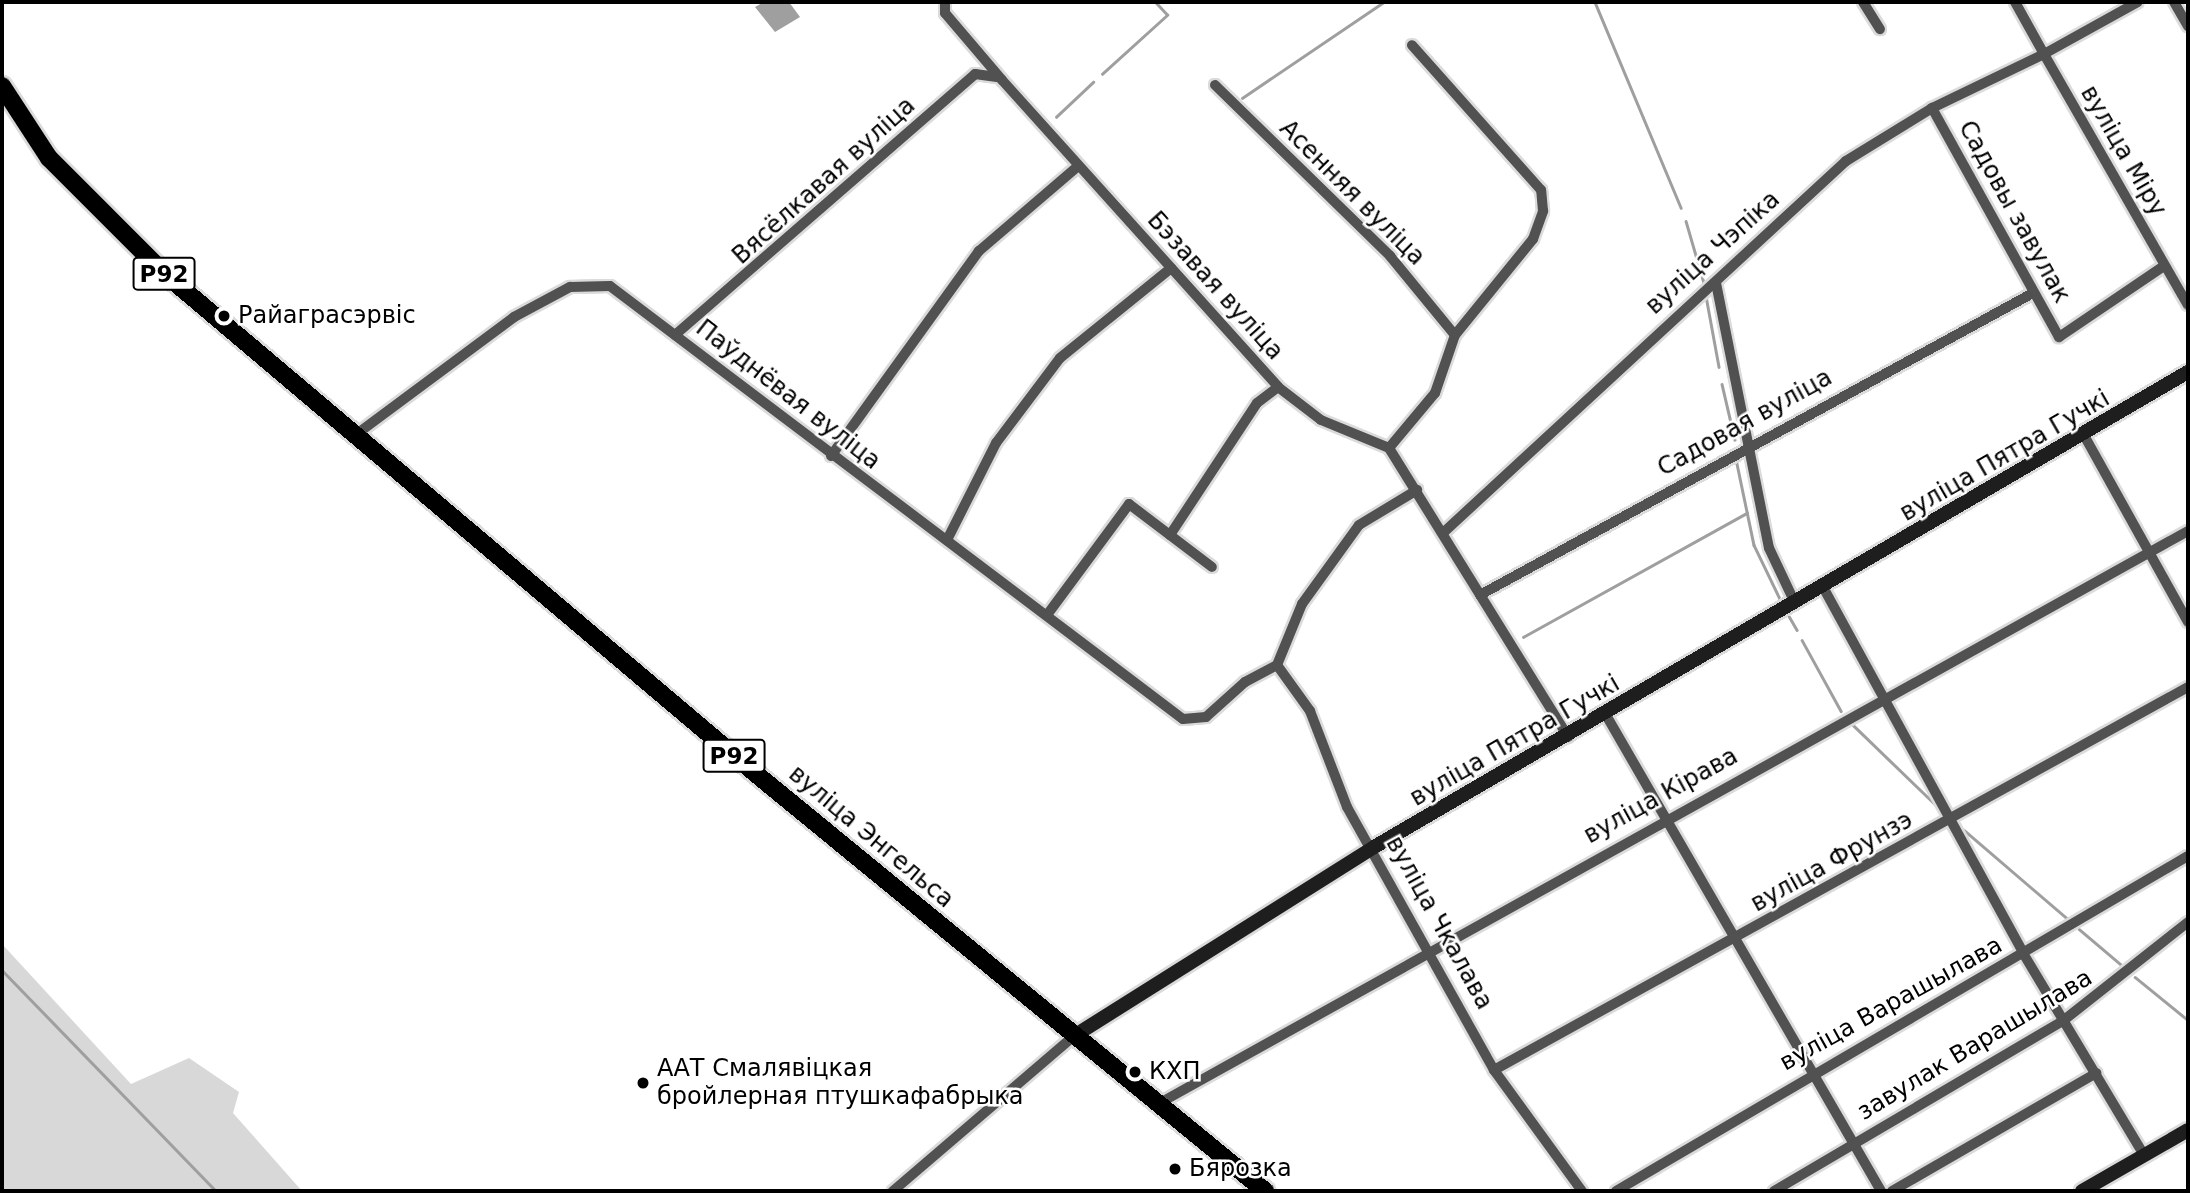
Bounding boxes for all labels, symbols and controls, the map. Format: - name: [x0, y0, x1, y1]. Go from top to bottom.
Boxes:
- street label: вуліца Міру: [2074, 81, 2172, 221]
- street label: Вясёлкавая вуліца: [727, 91, 921, 271]
- street label: Асенняя вуліца: [1273, 114, 1431, 272]
- street label: Садовы завулак: [1952, 116, 2076, 308]
- street label: вуліца Чэпіка: [1640, 185, 1786, 321]
- street label: Бэзавая вуліца: [1141, 206, 1289, 366]
- road number: Р92: [132, 255, 196, 294]
- place label: Райаграсэрвіс: [238, 302, 416, 330]
- marker: Райаграсэрвіс: [216, 308, 232, 324]
- street label: Паўднёвая вуліца: [690, 314, 886, 476]
- street label: Садовая вуліца: [1653, 363, 1837, 483]
- street label: вуліца Пятра Гучкі: [1895, 384, 2115, 528]
- street label: вуліца Пятра Гучкі: [1405, 669, 1625, 813]
- road number: Р92: [702, 736, 766, 776]
- street label: вуліца Кірава: [1579, 742, 1743, 850]
- street label: вуліца Энгельса: [783, 760, 959, 914]
- street label: вуліца Фрунзэ: [1746, 806, 1918, 918]
- street label: вуліца Чкалава: [1379, 831, 1499, 1015]
- street label: вуліца Варашылава: [1775, 931, 2007, 1077]
- street label: завулак Варашылава: [1852, 963, 2098, 1127]
- place label: ААТ Смалявіцкая бройлерная птушкафабрыка: [657, 1055, 1024, 1111]
- place label: КХП: [1149, 1058, 1201, 1086]
- marker: КХП: [1127, 1064, 1143, 1080]
- marker: ААТ Смалявіцкая бройлерная птушкафабрыка: [635, 1075, 651, 1091]
- place label: Бярозка: [1189, 1155, 1292, 1183]
- marker: Бярозка: [1167, 1161, 1183, 1177]

